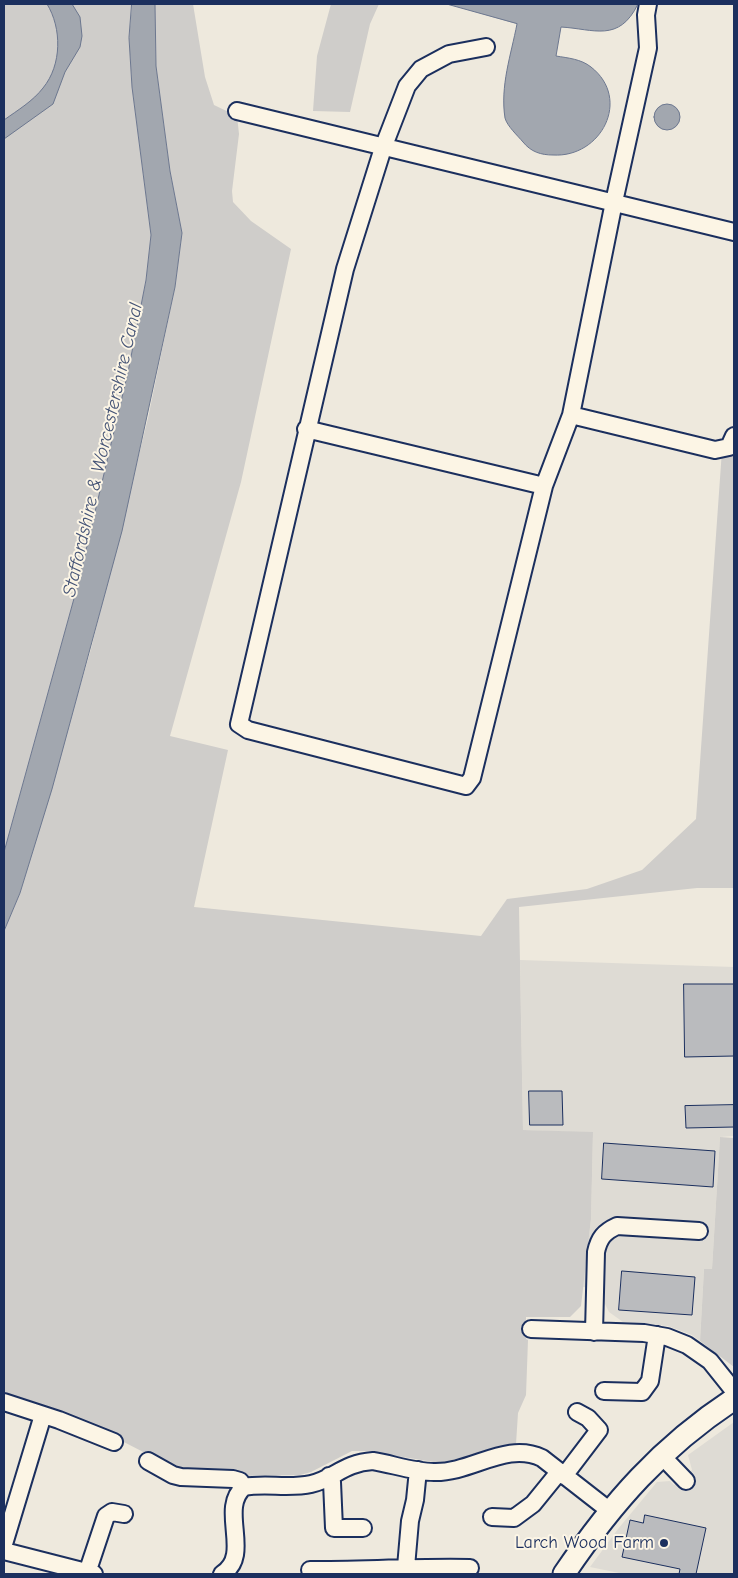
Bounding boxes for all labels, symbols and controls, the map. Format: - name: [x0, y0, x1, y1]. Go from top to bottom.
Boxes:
- water label: Staffordshire & Worcestershire Canal: [58, 301, 148, 599]
- place label: Larch Wood Farm: [515, 1532, 654, 1554]
- marker: Larch Wood Farm: [658, 1537, 670, 1549]

